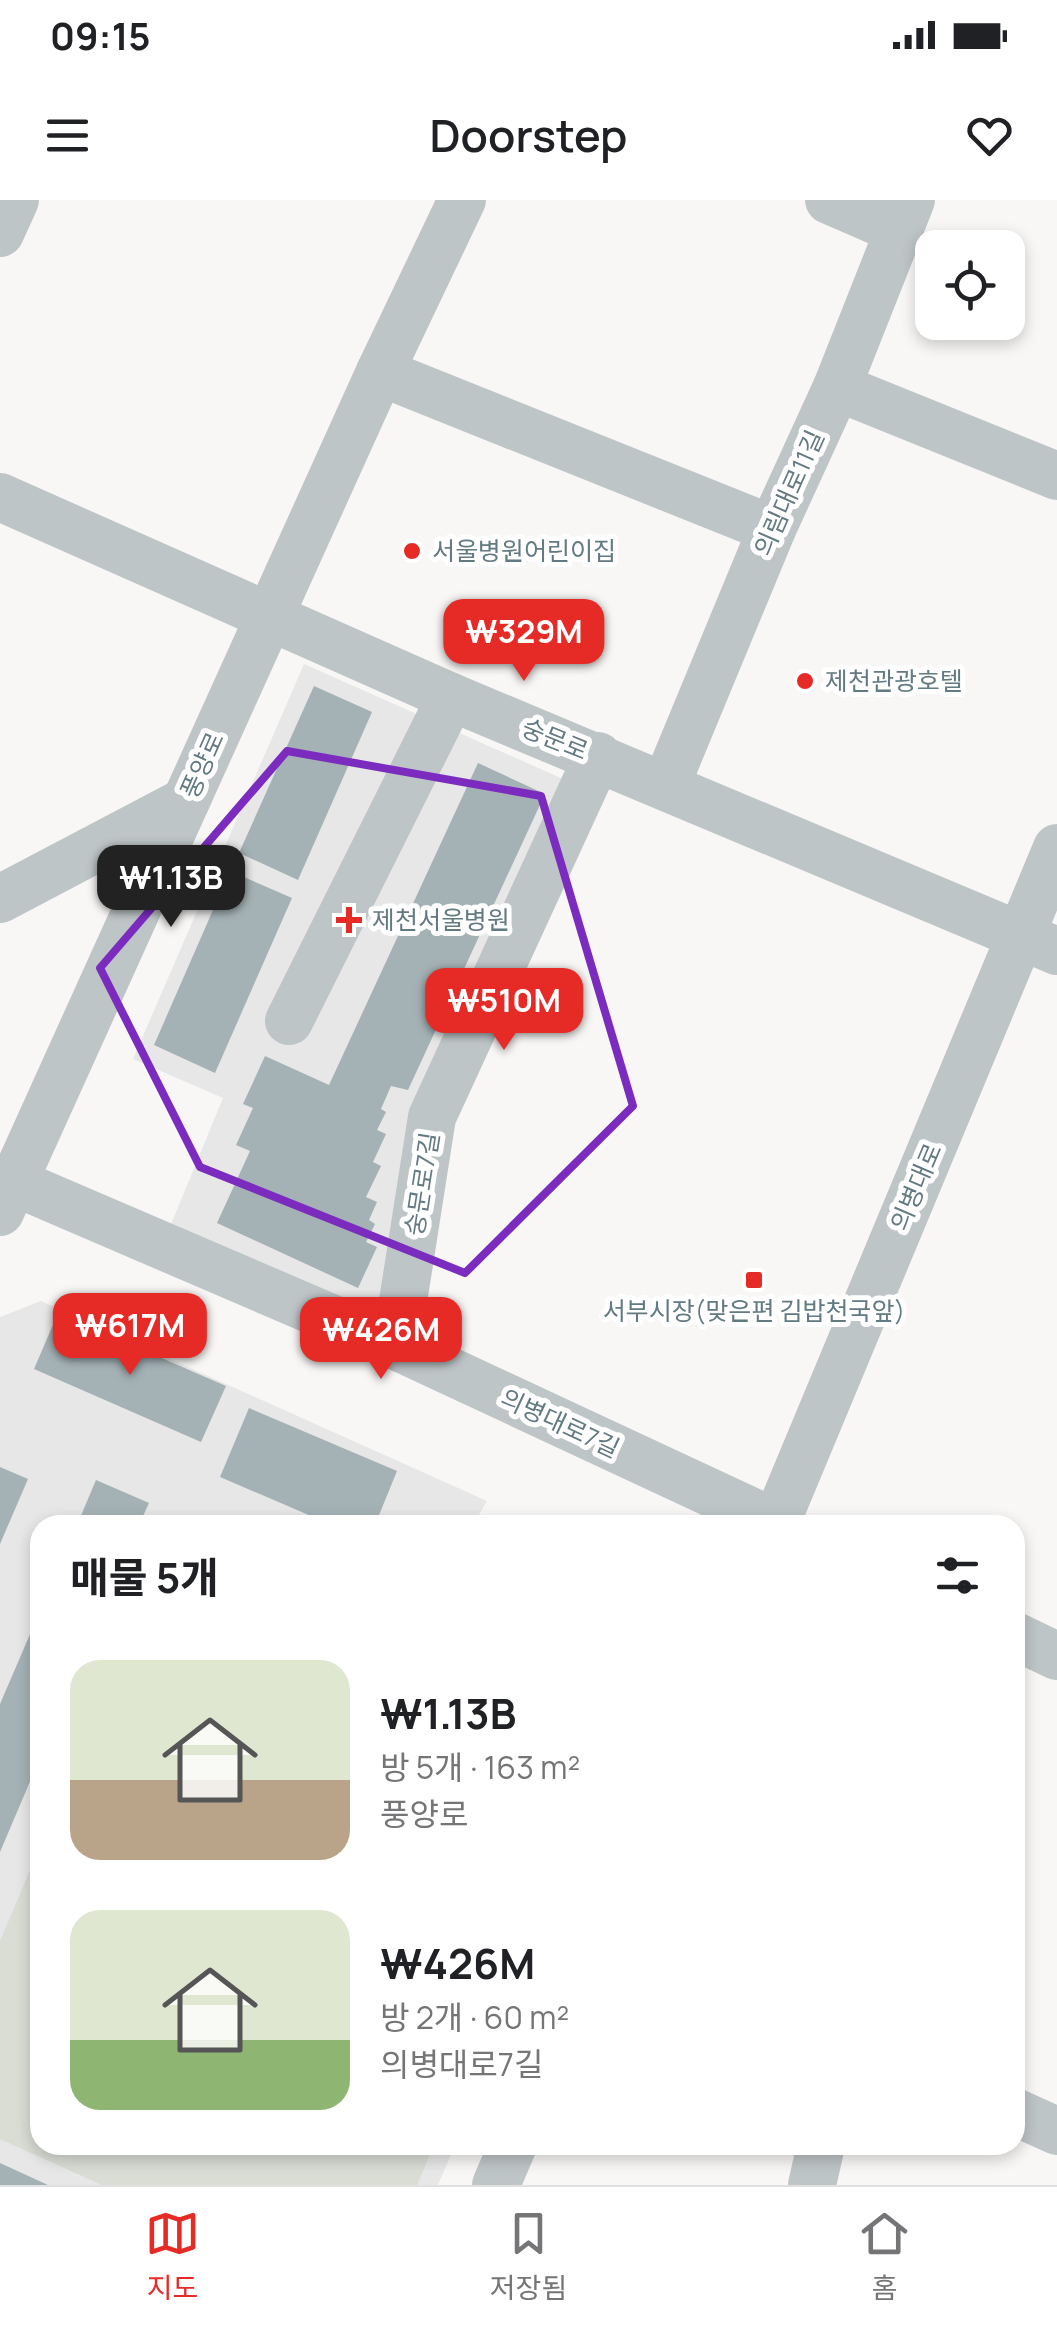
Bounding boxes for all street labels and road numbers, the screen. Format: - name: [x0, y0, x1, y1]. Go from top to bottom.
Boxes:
- street label: 의림대로11길: [745, 424, 832, 561]
- street label: 숭문로: [517, 709, 594, 768]
- street label: 풍양로: [172, 726, 232, 803]
- street label: 숭문로7길: [396, 1130, 447, 1238]
- street label: 의병대로: [881, 1138, 950, 1236]
- street label: 의병대로7길: [495, 1380, 625, 1465]

